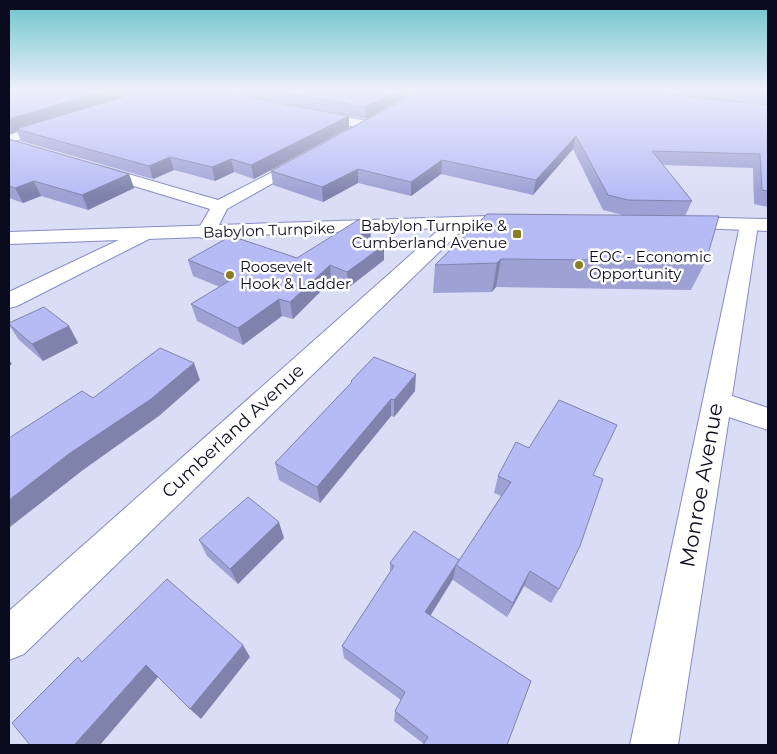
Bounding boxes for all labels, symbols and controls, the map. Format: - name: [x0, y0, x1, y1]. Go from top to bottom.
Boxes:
- place label: Babylon Turnpike & Cumberland Avenue: [352, 216, 507, 252]
- street label: Babylon Turnpike: [203, 218, 335, 242]
- marker: Babylon Turnpike & Cumberland Avenue: [511, 228, 523, 240]
- place label: EOC - Economic Opportunity: [589, 247, 711, 283]
- place label: Roosevelt Hook & Ladder: [240, 257, 351, 293]
- marker: EOC - Economic Opportunity: [573, 259, 585, 271]
- marker: Roosevelt Hook & Ladder: [224, 269, 236, 281]
- street label: Cumberland Avenue: [157, 359, 309, 503]
- street label: Monroe Avenue: [674, 401, 728, 569]

